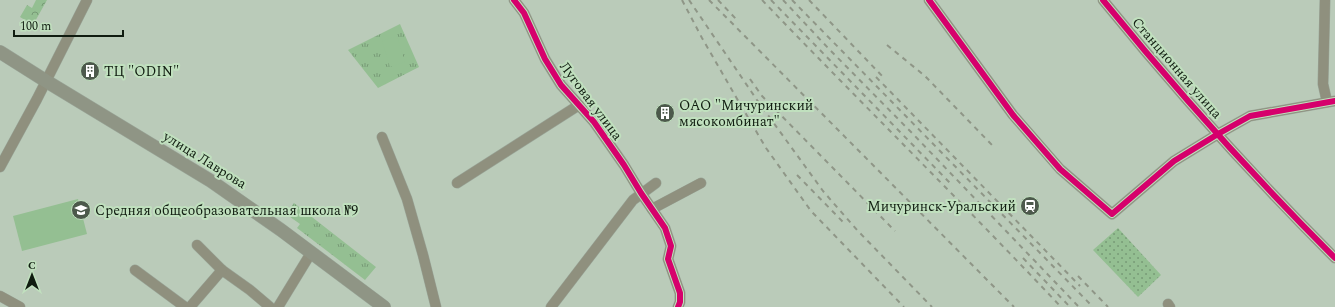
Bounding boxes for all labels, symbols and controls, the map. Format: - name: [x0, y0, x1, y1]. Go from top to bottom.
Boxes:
- scale bar: [14, 12, 123, 38]
- street label: Станционная улица: [1127, 13, 1227, 123]
- text: 100 m: [20, 17, 51, 36]
- street label: Луговая улица: [554, 57, 628, 145]
- building icon: ТЦ "ODIN": [79, 60, 101, 82]
- place label: ТЦ "ODIN": [104, 61, 179, 82]
- place label: ОАО "Мичуринский мясокомбинат": [679, 95, 813, 132]
- building icon: ОАО "Мичуринский мясокомбинат": [654, 102, 676, 124]
- street label: улица Лаврова: [158, 125, 251, 194]
- station icon: Мичуринск-Уральский: [1019, 195, 1041, 217]
- place label: Мичуринск-Уральский: [867, 196, 1016, 217]
- school or university icon: Средняя общеобразовательная школа №9: [70, 199, 92, 221]
- place label: Средняя общеобразовательная школа №9: [95, 200, 358, 221]
- north arrow: [12, 255, 52, 295]
- text: С: [28, 257, 36, 274]

